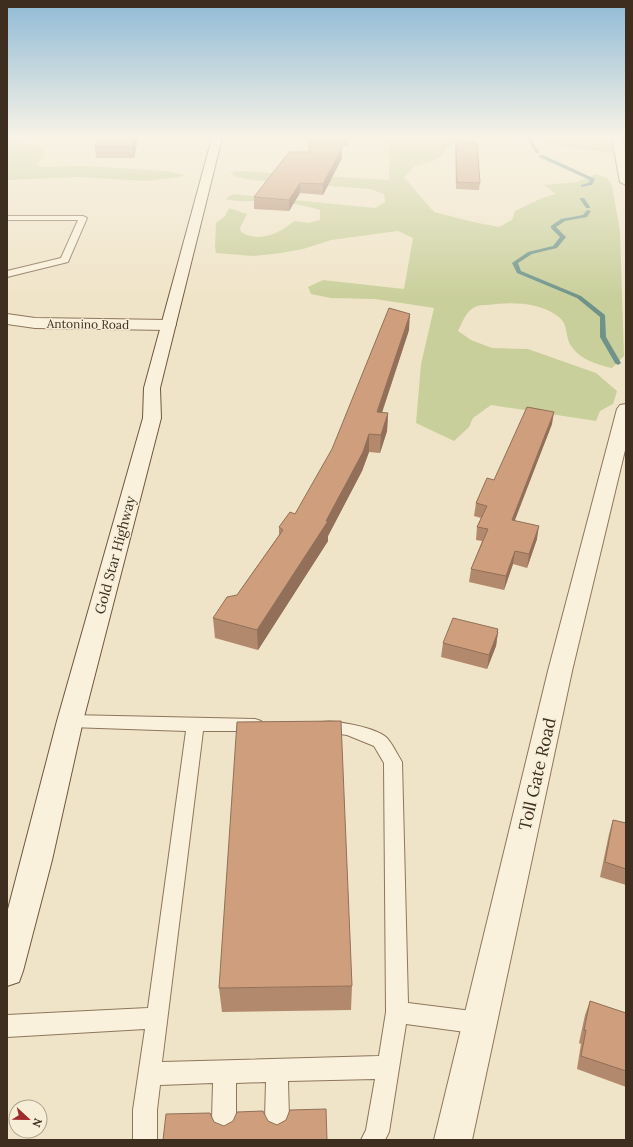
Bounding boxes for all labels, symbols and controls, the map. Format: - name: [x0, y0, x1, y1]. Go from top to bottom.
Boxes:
- street label: Antonino Road: [46, 316, 129, 332]
- street label: Gold Star Highway: [91, 493, 140, 616]
- street label: Toll Gate Road: [513, 715, 561, 833]
- north arrow: [8, 1099, 48, 1139]
- text: N: [29, 1116, 45, 1130]

